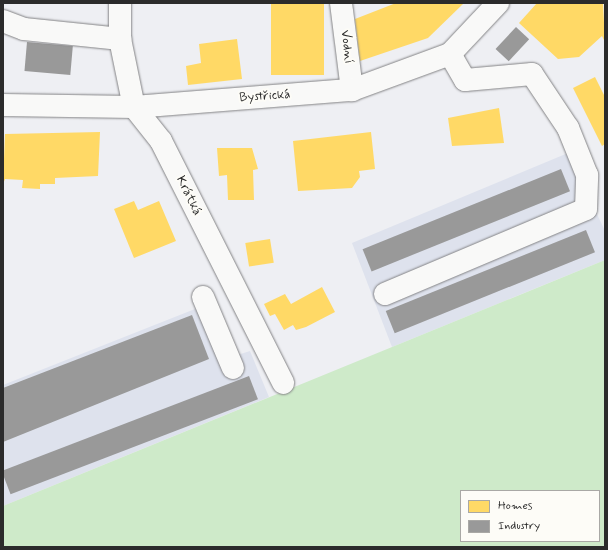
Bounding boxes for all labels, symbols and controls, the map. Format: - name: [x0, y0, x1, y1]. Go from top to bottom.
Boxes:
- street label: Vodní: [336, 29, 356, 65]
- street label: Bystřická: [239, 87, 291, 107]
- street label: Krátká: [172, 174, 204, 218]
- legend: [460, 490, 600, 542]
- text: Homes: [498, 498, 533, 514]
- text: Industry: [498, 518, 540, 534]

